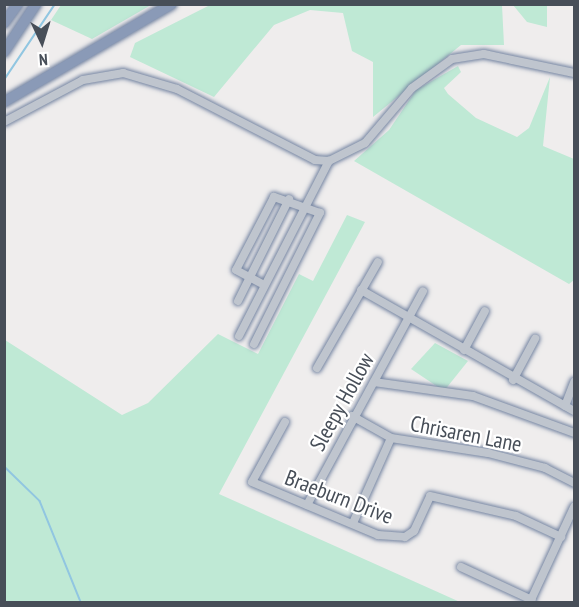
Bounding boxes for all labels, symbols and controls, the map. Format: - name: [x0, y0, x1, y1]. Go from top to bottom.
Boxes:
- north arrow: [12, 12, 72, 72]
- text: N: [38, 50, 48, 70]
- street label: Sleepy Hollow: [304, 348, 380, 456]
- street label: Chrisaren Lane: [408, 410, 524, 458]
- street label: Braeburn Drive: [281, 464, 397, 530]

